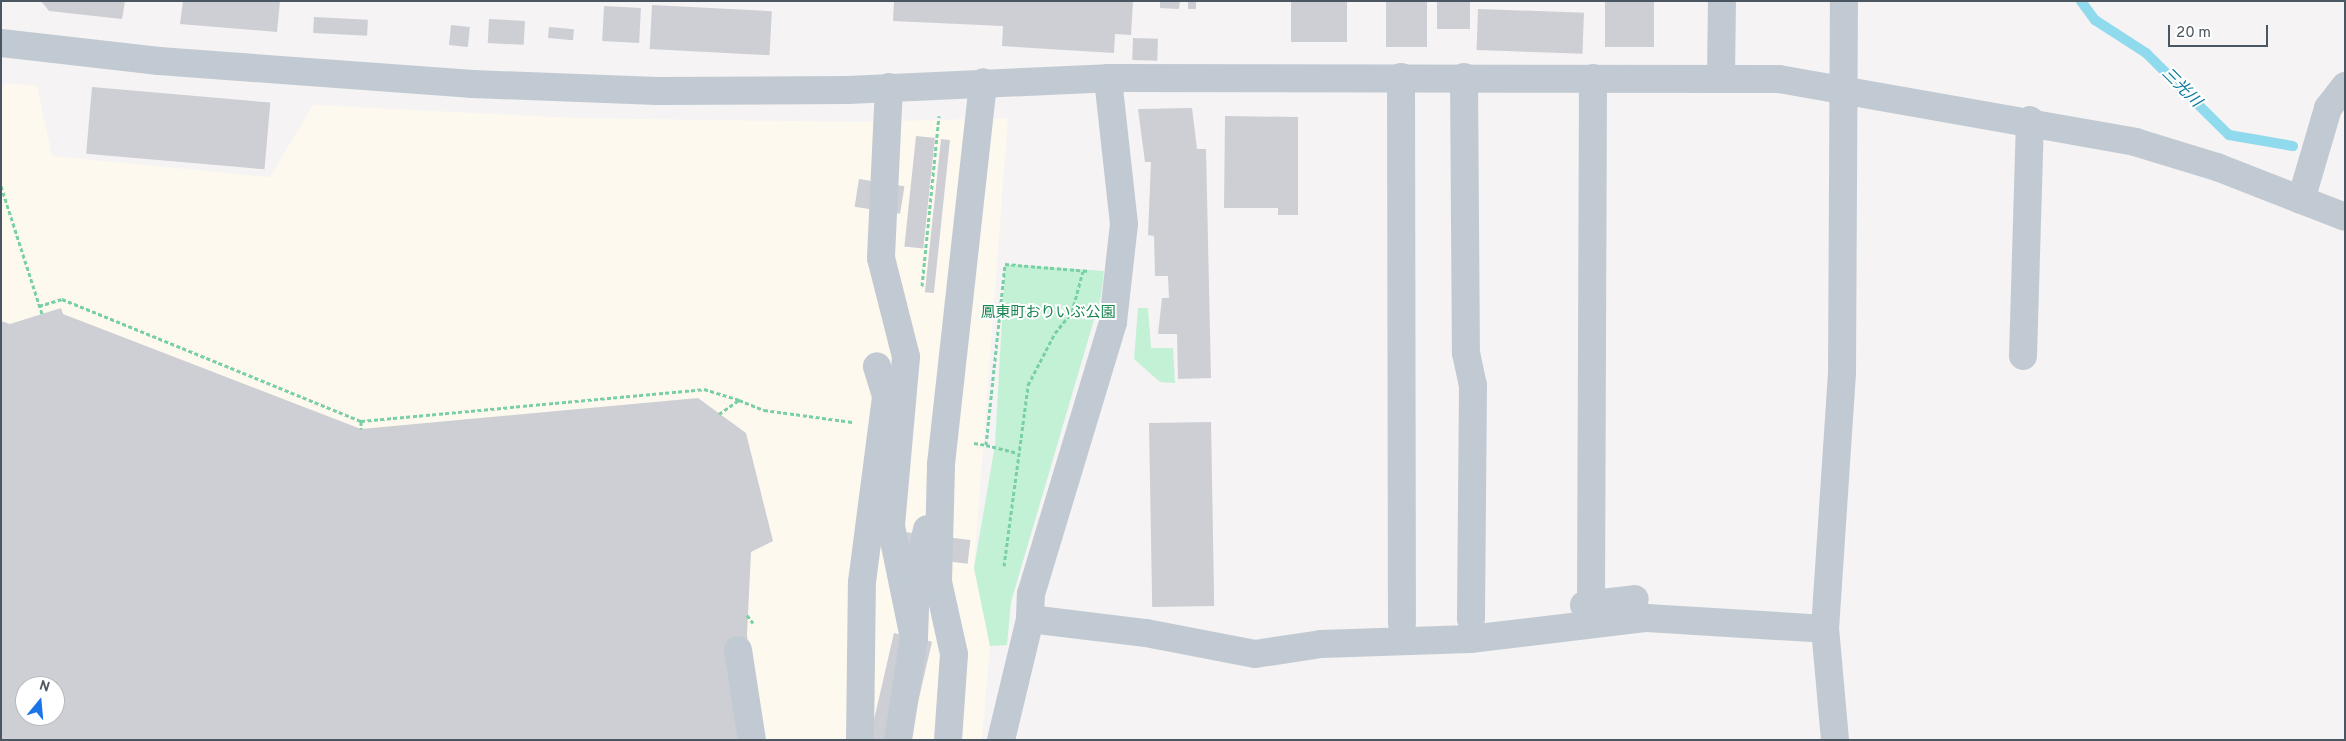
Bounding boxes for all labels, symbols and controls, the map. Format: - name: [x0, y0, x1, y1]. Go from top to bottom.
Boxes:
- scale bar: [2171, 15, 2271, 47]
- text: 20 m: [2176, 24, 2211, 43]
- water label: 三光川: [2157, 64, 2205, 112]
- park label: 鳳東町おりいぶ公園: [981, 305, 1115, 323]
- north arrow: [15, 676, 65, 726]
- text: N: [37, 678, 52, 697]

